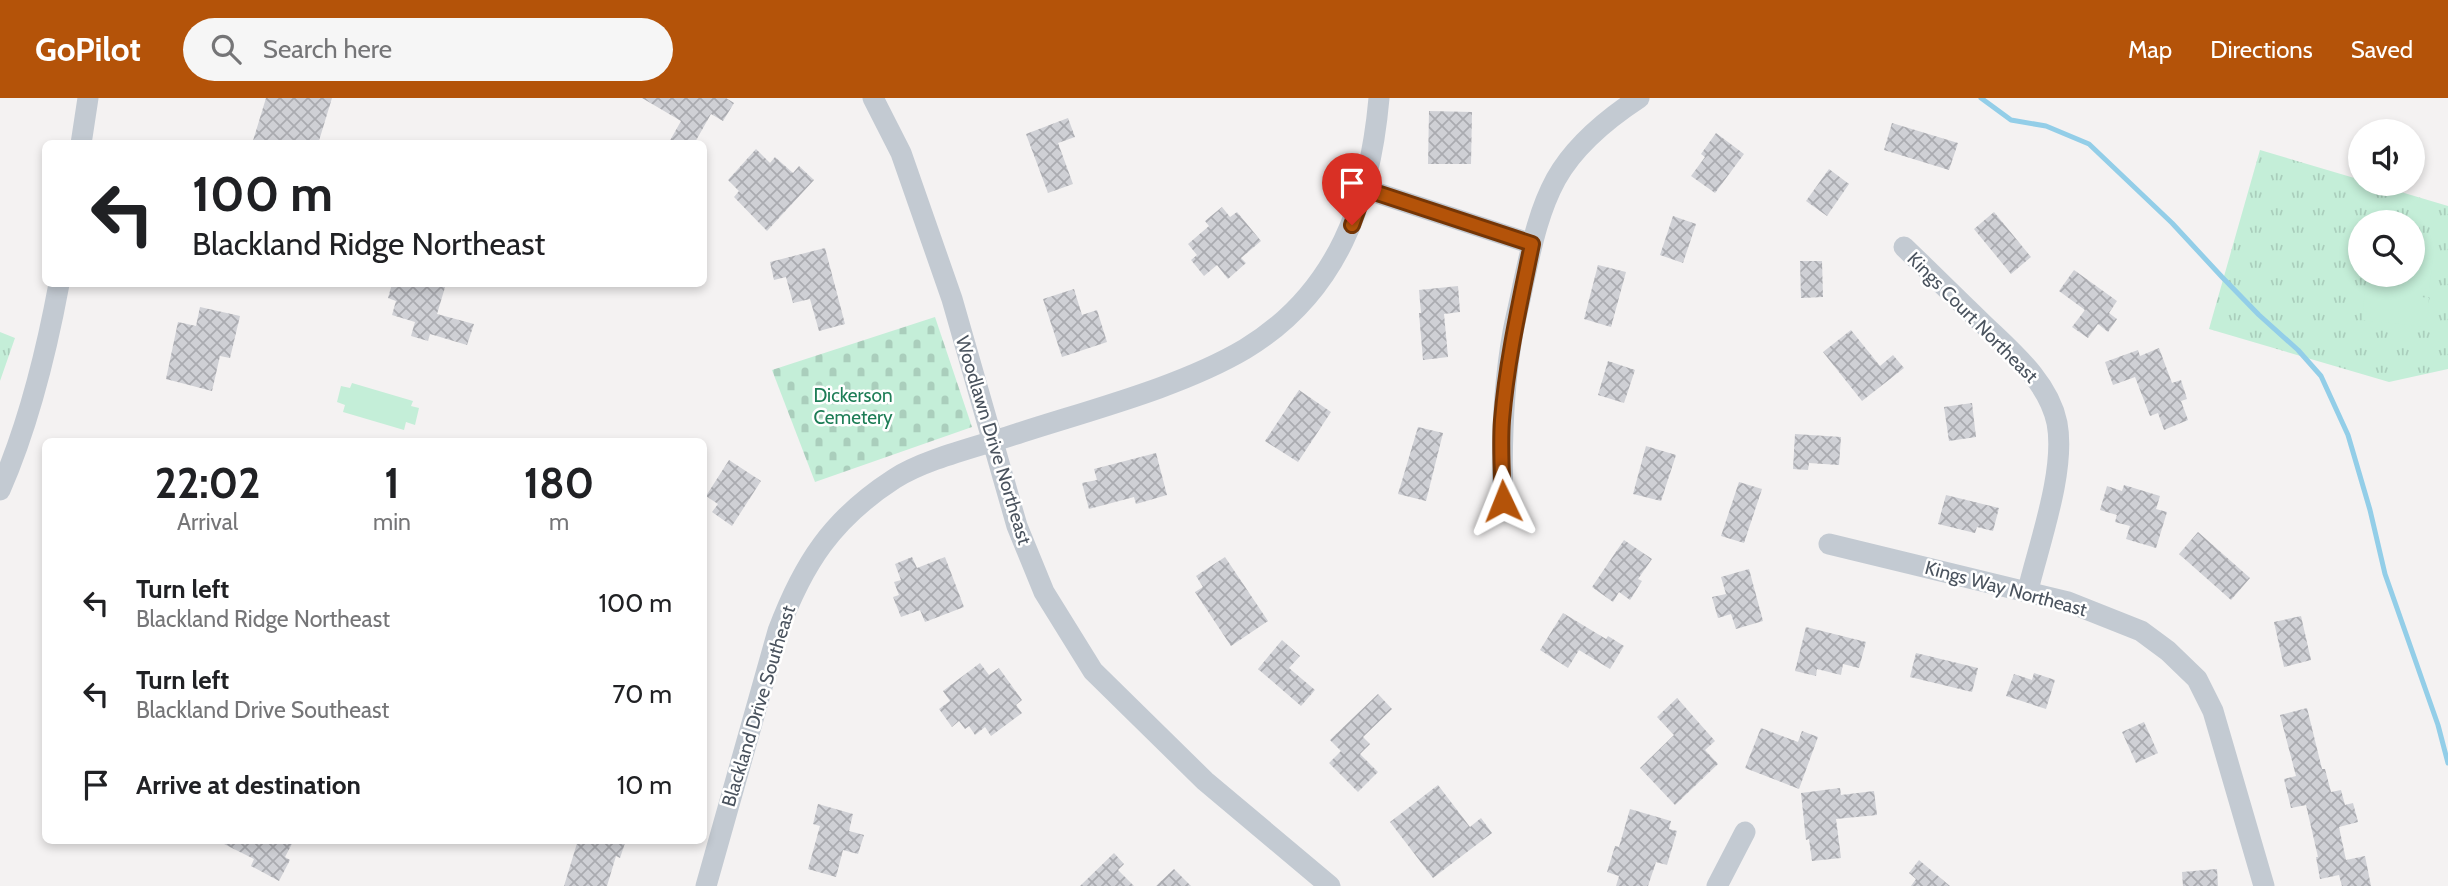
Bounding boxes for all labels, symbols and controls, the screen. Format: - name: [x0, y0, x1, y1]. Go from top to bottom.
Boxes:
- search box: [183, 18, 673, 81]
- text: GoPilot: [35, 29, 141, 69]
- icon: search: [207, 30, 245, 68]
- text: Search here: [263, 33, 392, 65]
- text: Map: [2128, 35, 2172, 64]
- text: Directions: [2210, 35, 2313, 64]
- text: Saved: [2351, 35, 2413, 64]
- map controls: [2348, 119, 2425, 287]
- button: sound: [2348, 119, 2425, 196]
- pin: [1322, 153, 1382, 225]
- text: 100 m: [192, 164, 333, 223]
- icon: arrive: [1333, 164, 1371, 202]
- icon: left: [77, 168, 168, 259]
- button: search: [2348, 210, 2425, 287]
- text: Blackland Ridge Northeast: [192, 224, 545, 263]
- street label: Kings Court Northeast: [1903, 247, 2043, 388]
- street label: Woodlawn Drive Northeast: [951, 333, 1036, 548]
- park label: Dickerson Cemetery: [813, 384, 893, 429]
- text: 22:02: [155, 457, 260, 509]
- text: 1: [384, 457, 400, 509]
- text: 180: [524, 457, 594, 509]
- position arrow: [1466, 464, 1540, 538]
- text: Arrival: [177, 508, 238, 536]
- text: min: [373, 508, 411, 536]
- text: m: [549, 508, 569, 536]
- street label: Kings Way Northeast: [1922, 556, 2090, 621]
- text: Turn left: [136, 573, 229, 605]
- icon: left: [77, 584, 115, 622]
- text: 100 m: [599, 587, 672, 619]
- street label: Blackland Drive Southeast: [717, 602, 800, 810]
- text: Blackland Ridge Northeast: [136, 605, 390, 633]
- text: Turn left: [136, 664, 229, 696]
- icon: left: [77, 675, 115, 713]
- text: 70 m: [612, 678, 672, 710]
- text: Blackland Drive Southeast: [136, 696, 389, 724]
- icon: arrive: [77, 766, 115, 804]
- text: Arrive at destination: [136, 769, 361, 801]
- text: 10 m: [617, 769, 672, 801]

